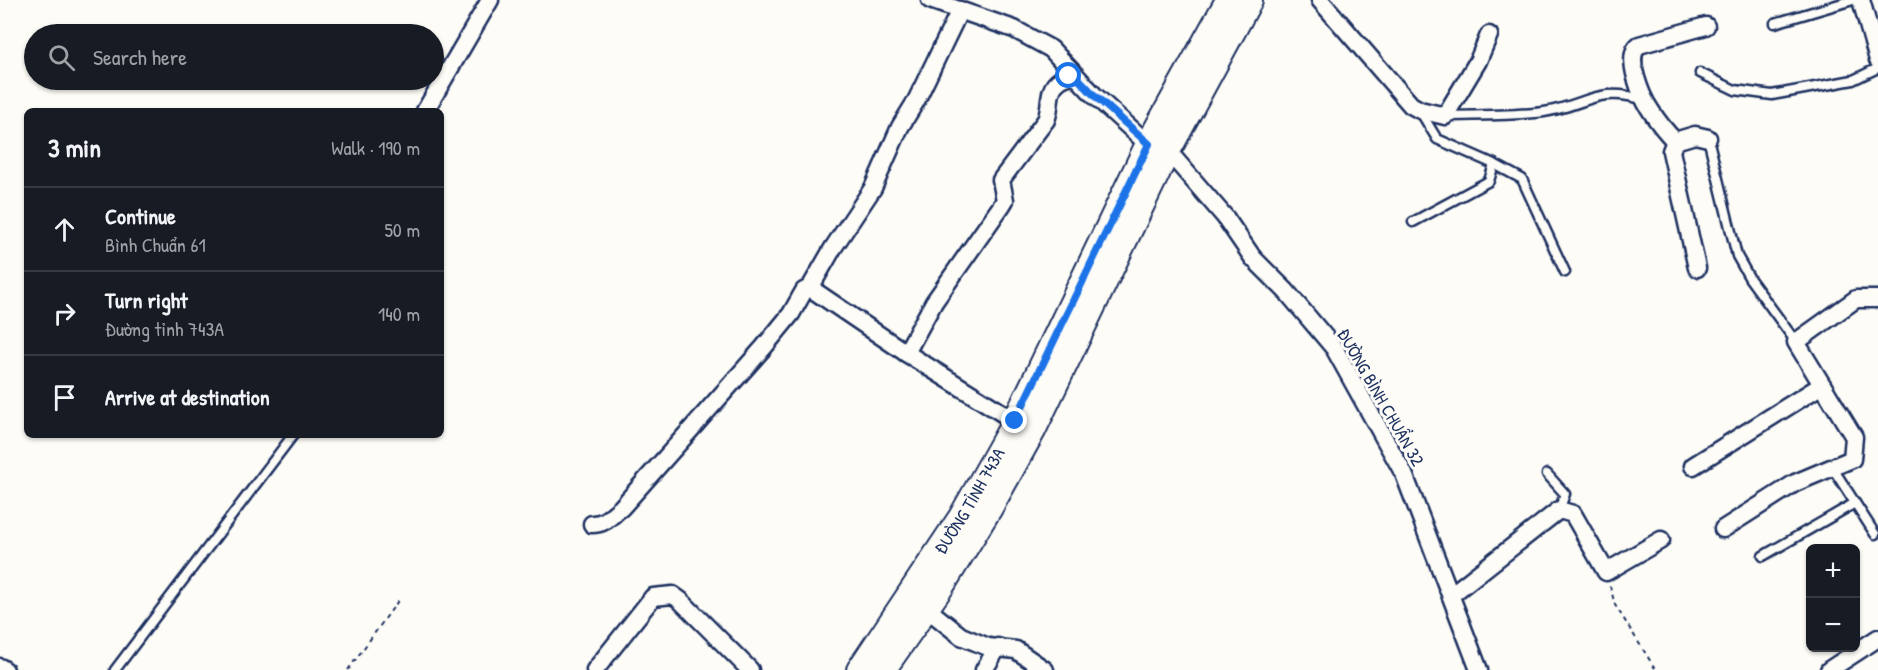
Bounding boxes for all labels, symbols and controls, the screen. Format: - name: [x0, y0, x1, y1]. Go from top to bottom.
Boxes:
- search box: [24, 24, 444, 90]
- icon: search: [45, 41, 78, 74]
- text: Search here: [93, 42, 187, 72]
- route start: [1055, 62, 1081, 88]
- text: 3 min: [48, 130, 101, 165]
- text: Walk · 190 m: [331, 134, 420, 161]
- text: Continue: [105, 201, 176, 231]
- icon: ahead: [48, 213, 81, 246]
- text: 50 m: [384, 216, 420, 243]
- text: Bình Chuẩn 61: [105, 231, 206, 258]
- text: Turn right: [105, 285, 188, 315]
- icon: right: [48, 297, 81, 330]
- text: 140 m: [378, 300, 420, 327]
- text: Đường tỉnh 743A: [105, 315, 224, 342]
- street label: ĐƯỜNG BÌNH CHUẨN 32: [1331, 324, 1431, 471]
- icon: arrive: [48, 381, 81, 414]
- text: Arrive at destination: [105, 382, 270, 412]
- route end: [1001, 407, 1027, 433]
- street label: ĐƯỜNG TỈNH 743A: [927, 443, 1010, 559]
- map controls: [1806, 544, 1860, 652]
- button: +: [1806, 544, 1860, 598]
- button: −: [1806, 598, 1860, 652]

